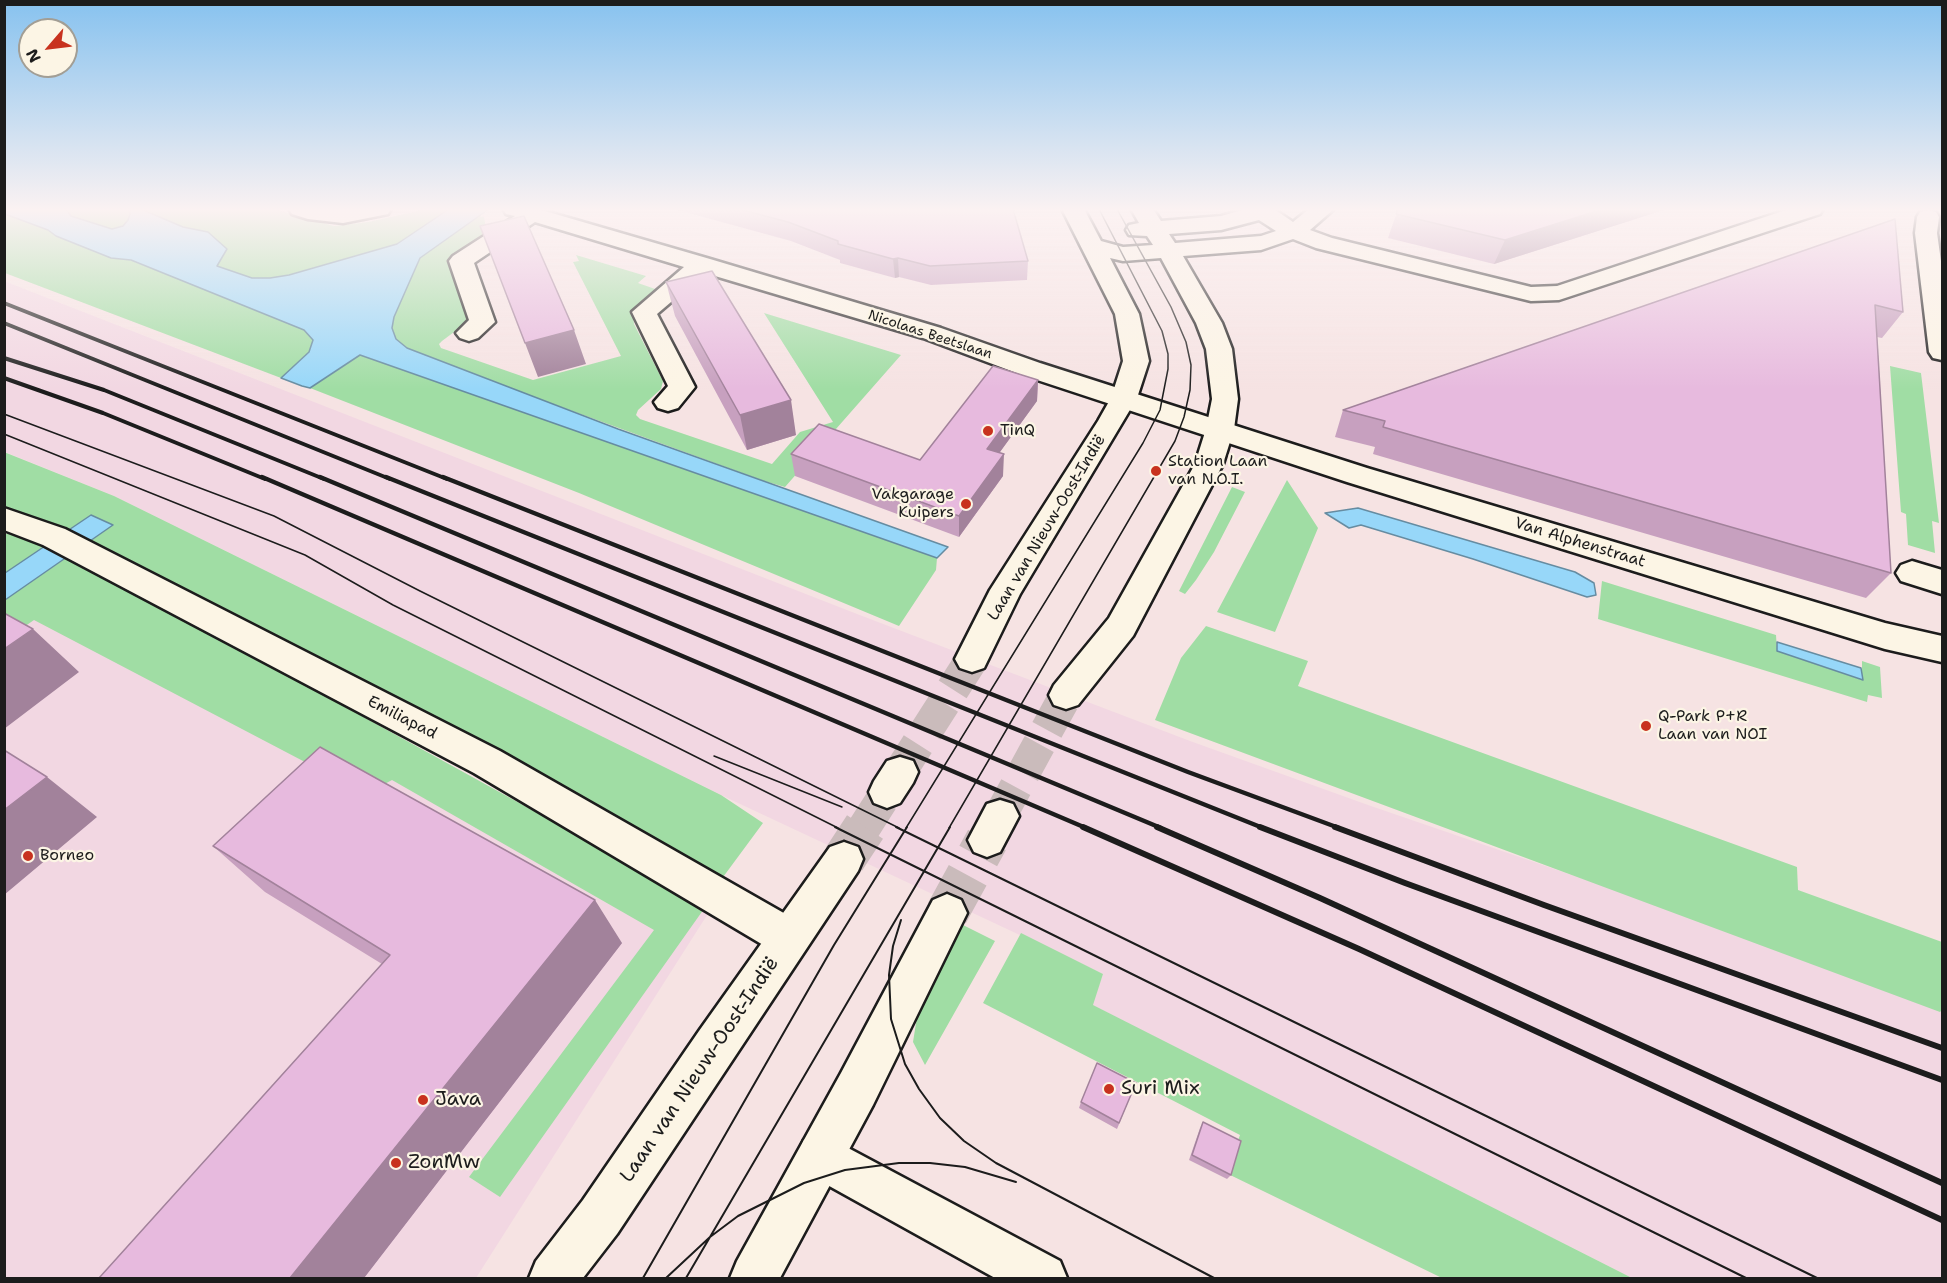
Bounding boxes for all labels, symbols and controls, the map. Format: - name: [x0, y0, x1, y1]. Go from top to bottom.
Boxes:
- north arrow: [18, 18, 78, 78]
- text: N: [21, 45, 46, 66]
- street label: Nicolaas Beetslaan: [866, 307, 994, 363]
- place label: TinQ: [1000, 421, 1035, 441]
- marker: TinQ: [981, 424, 995, 438]
- street label: Laan van Nieuw-Oost-Indië: [984, 432, 1110, 624]
- place label: Station Laan van N.O.I.: [1168, 452, 1267, 490]
- marker: Station Laan van N.O.I.: [1149, 464, 1163, 478]
- place label: Vakgarage Kuipers: [872, 485, 954, 523]
- marker: Vakgarage Kuipers: [959, 497, 973, 511]
- street label: Van Alphenstraat: [1512, 514, 1648, 572]
- street label: Emiliapad: [364, 692, 440, 744]
- place label: Q-Park P+R Laan van NOI: [1658, 707, 1767, 745]
- marker: Q-Park P+R Laan van NOI: [1639, 719, 1653, 733]
- place label: Borneo: [40, 846, 94, 866]
- marker: Borneo: [21, 849, 35, 863]
- street label: Laan van Nieuw-Oost-Indië: [616, 953, 784, 1187]
- place label: Suri Mix: [1121, 1077, 1200, 1101]
- marker: Suri Mix: [1102, 1082, 1116, 1096]
- place label: Java: [435, 1088, 481, 1112]
- marker: Java: [416, 1093, 430, 1107]
- place label: ZonMw: [408, 1151, 480, 1175]
- marker: ZonMw: [389, 1156, 403, 1170]

